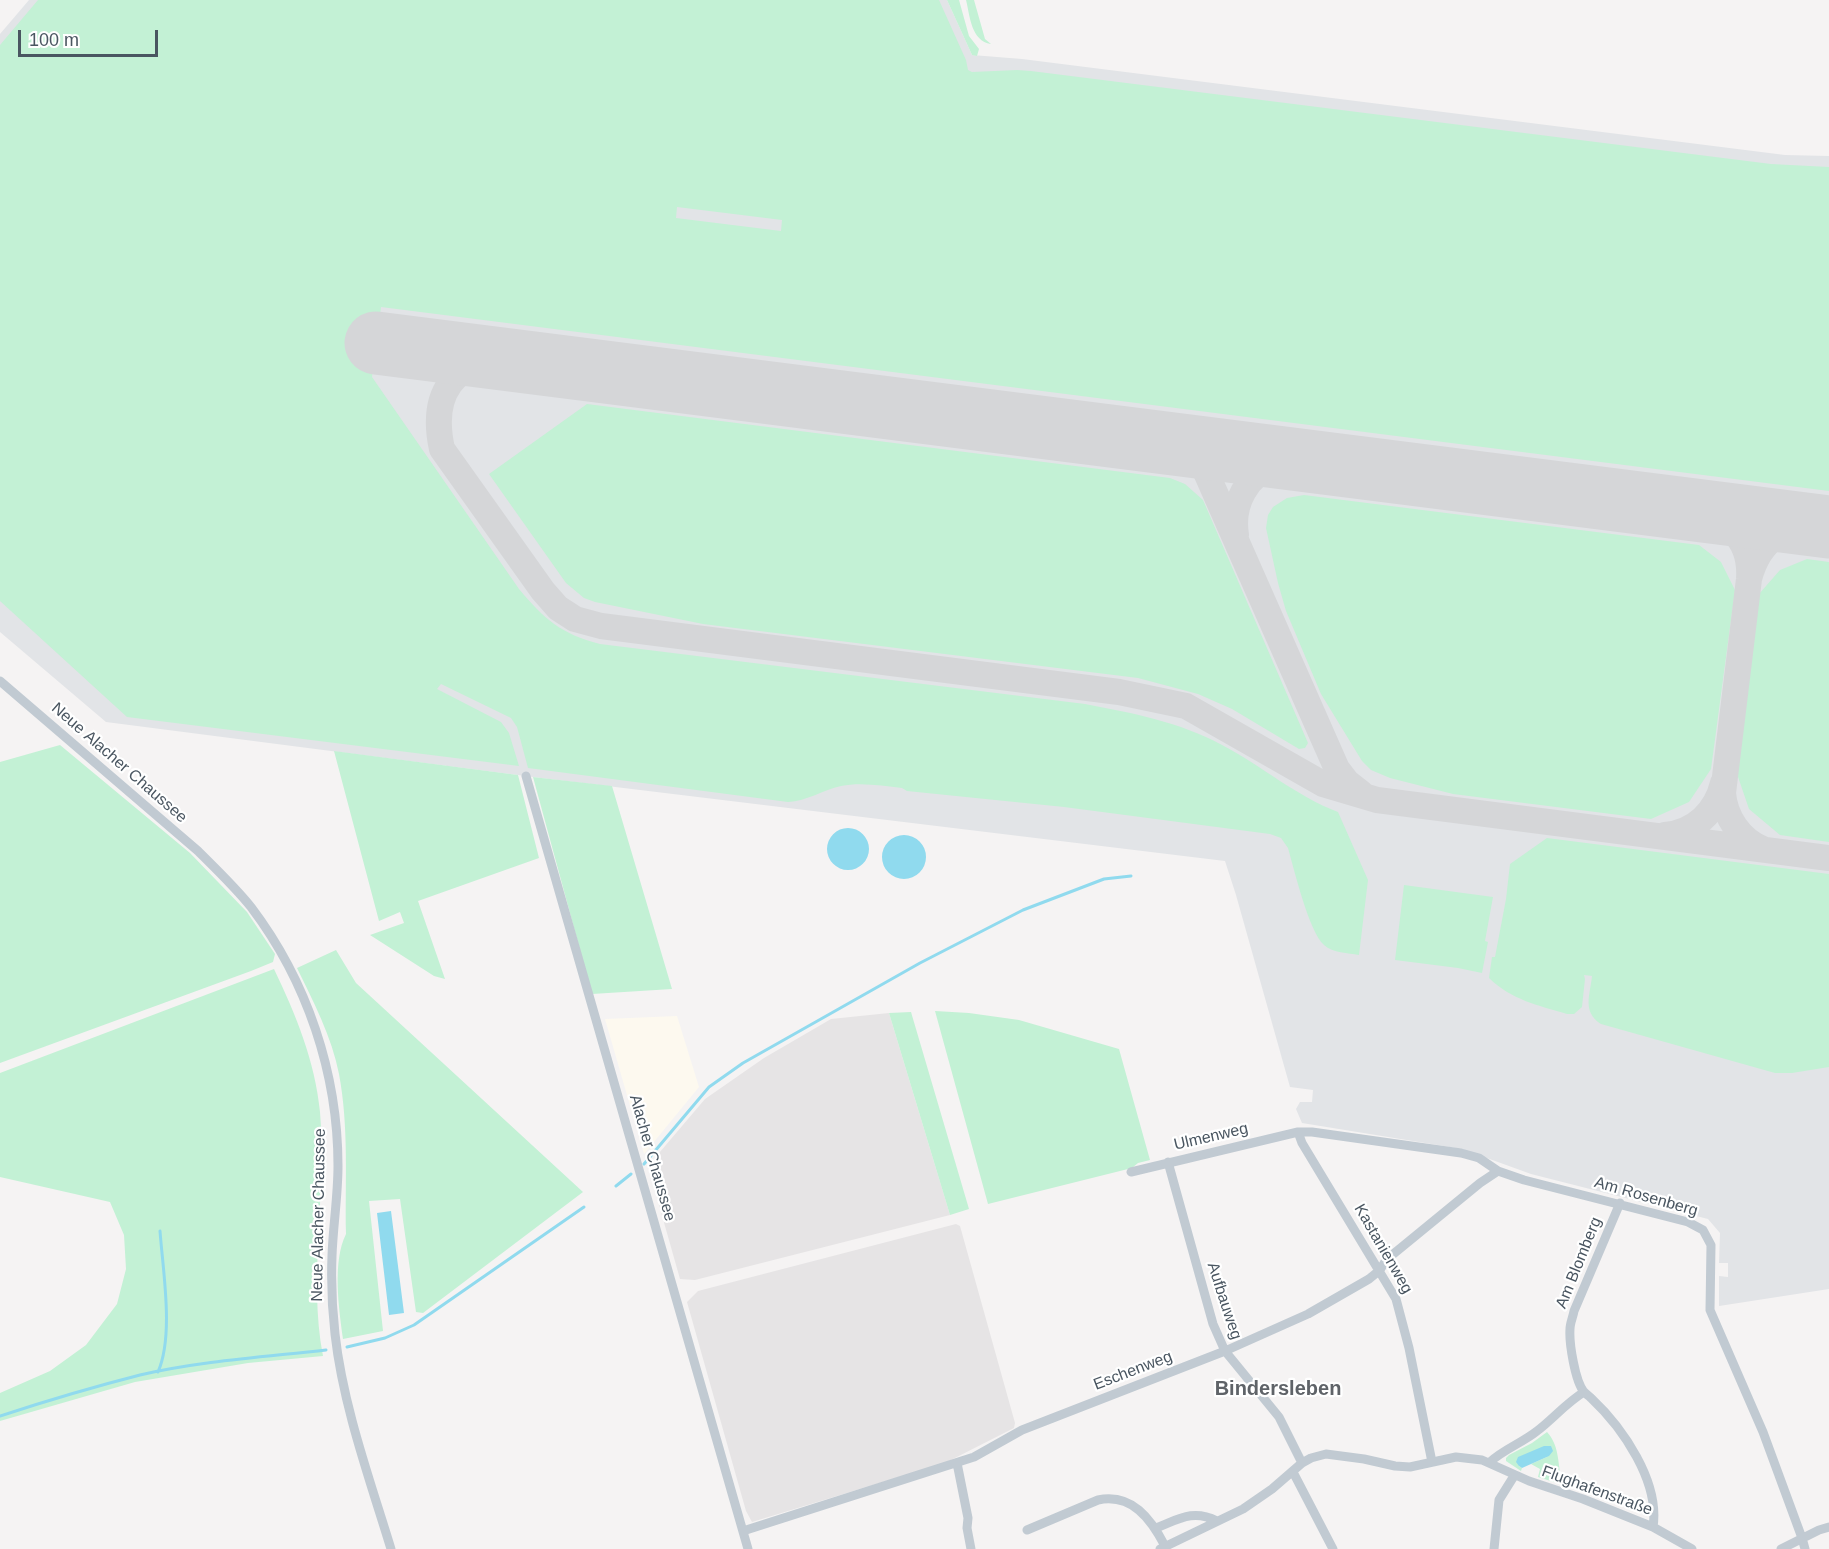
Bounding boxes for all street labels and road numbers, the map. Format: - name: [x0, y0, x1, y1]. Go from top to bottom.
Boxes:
- street label: Neue Alacher Chaussee: [47, 699, 191, 827]
- street label: Alacher Chaussee: [625, 1093, 679, 1223]
- street label: Ulmenweg: [1172, 1119, 1250, 1155]
- street label: Neue Alacher Chaussee: [308, 1128, 330, 1302]
- street label: Am Rosenberg: [1592, 1173, 1700, 1221]
- street label: Kastanienweg: [1350, 1201, 1416, 1297]
- street label: Am Blomberg: [1552, 1214, 1606, 1312]
- street label: Aufbauweg: [1202, 1260, 1246, 1342]
- street label: Eschenweg: [1091, 1347, 1175, 1395]
- street label: Flughafenstraße: [1539, 1462, 1655, 1520]

